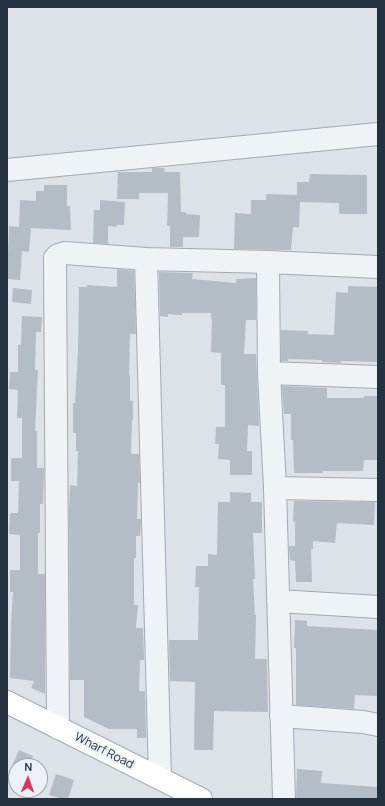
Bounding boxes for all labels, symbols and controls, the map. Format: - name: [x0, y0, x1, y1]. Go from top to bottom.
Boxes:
- street label: Wharf Road: [72, 730, 136, 772]
- north arrow: [8, 758, 48, 798]
- text: N: [24, 759, 33, 774]

